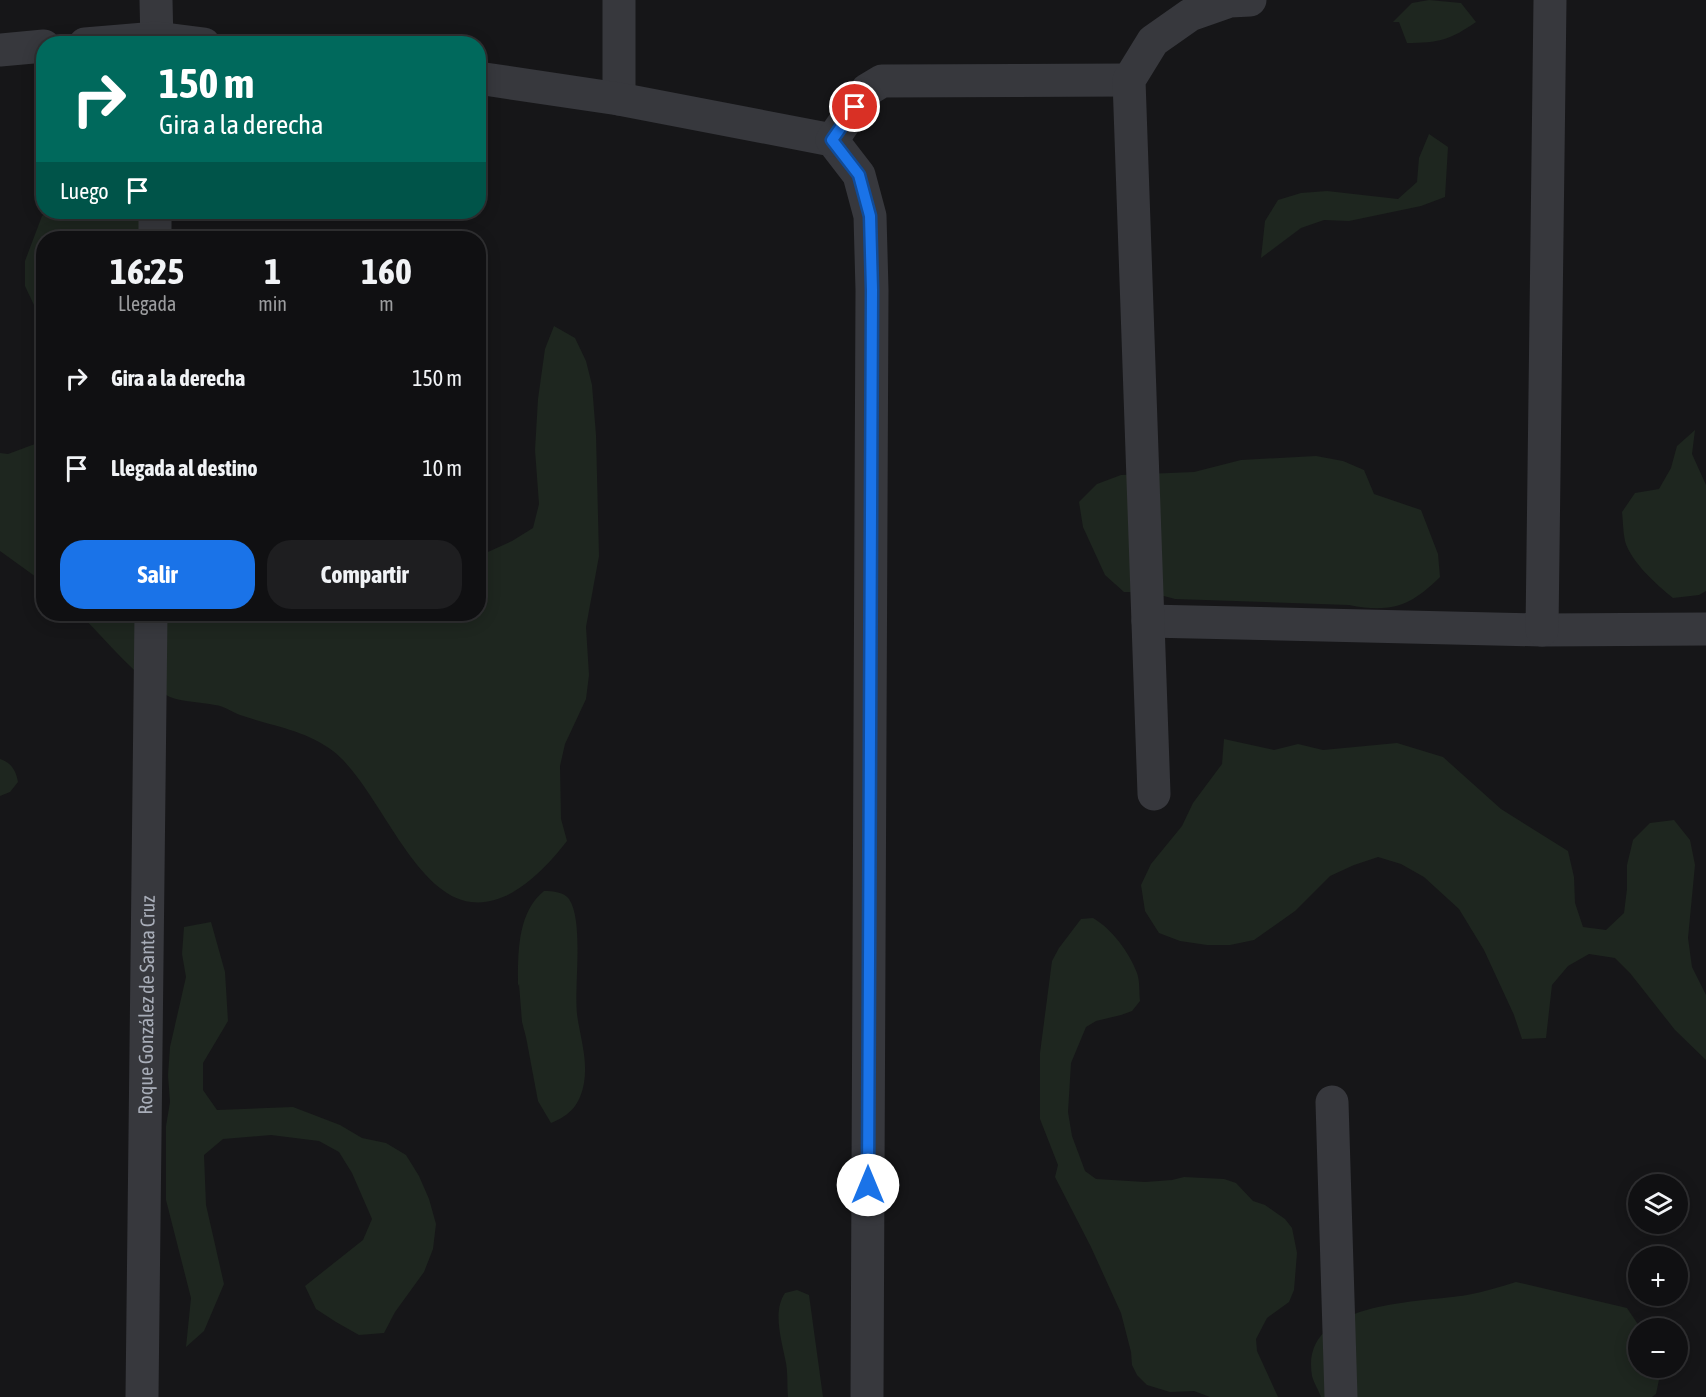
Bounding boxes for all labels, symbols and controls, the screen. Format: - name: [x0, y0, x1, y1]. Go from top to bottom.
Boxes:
- text: 150 m: [159, 59, 254, 107]
- icon: right: [60, 60, 138, 138]
- pin: [829, 81, 880, 132]
- icon: arrive: [838, 90, 871, 123]
- text: Gira a la derecha: [159, 109, 324, 140]
- icon: arrive: [121, 174, 154, 207]
- text: Luego: [60, 178, 109, 204]
- text: 16:25: [110, 250, 184, 292]
- text: 1: [264, 250, 281, 292]
- text: 160: [361, 250, 412, 292]
- text: Llegada: [118, 292, 176, 315]
- text: min: [258, 292, 287, 315]
- text: m: [379, 292, 394, 315]
- icon: right: [60, 362, 93, 395]
- text: Gira a la derecha: [111, 365, 245, 391]
- text: 150 m: [412, 365, 462, 391]
- icon: arrive: [60, 452, 93, 485]
- text: Llegada al destino: [111, 455, 258, 481]
- text: 10 m: [422, 455, 462, 481]
- button: Salir: [60, 540, 255, 609]
- button: Compartir: [267, 540, 462, 609]
- street label: Roque González de Santa Cruz: [133, 895, 159, 1115]
- position arrow: [836, 1153, 900, 1217]
- map controls: [1628, 1174, 1688, 1378]
- button: layers: [1628, 1174, 1688, 1234]
- button: +: [1628, 1246, 1688, 1306]
- button: −: [1628, 1318, 1688, 1378]

